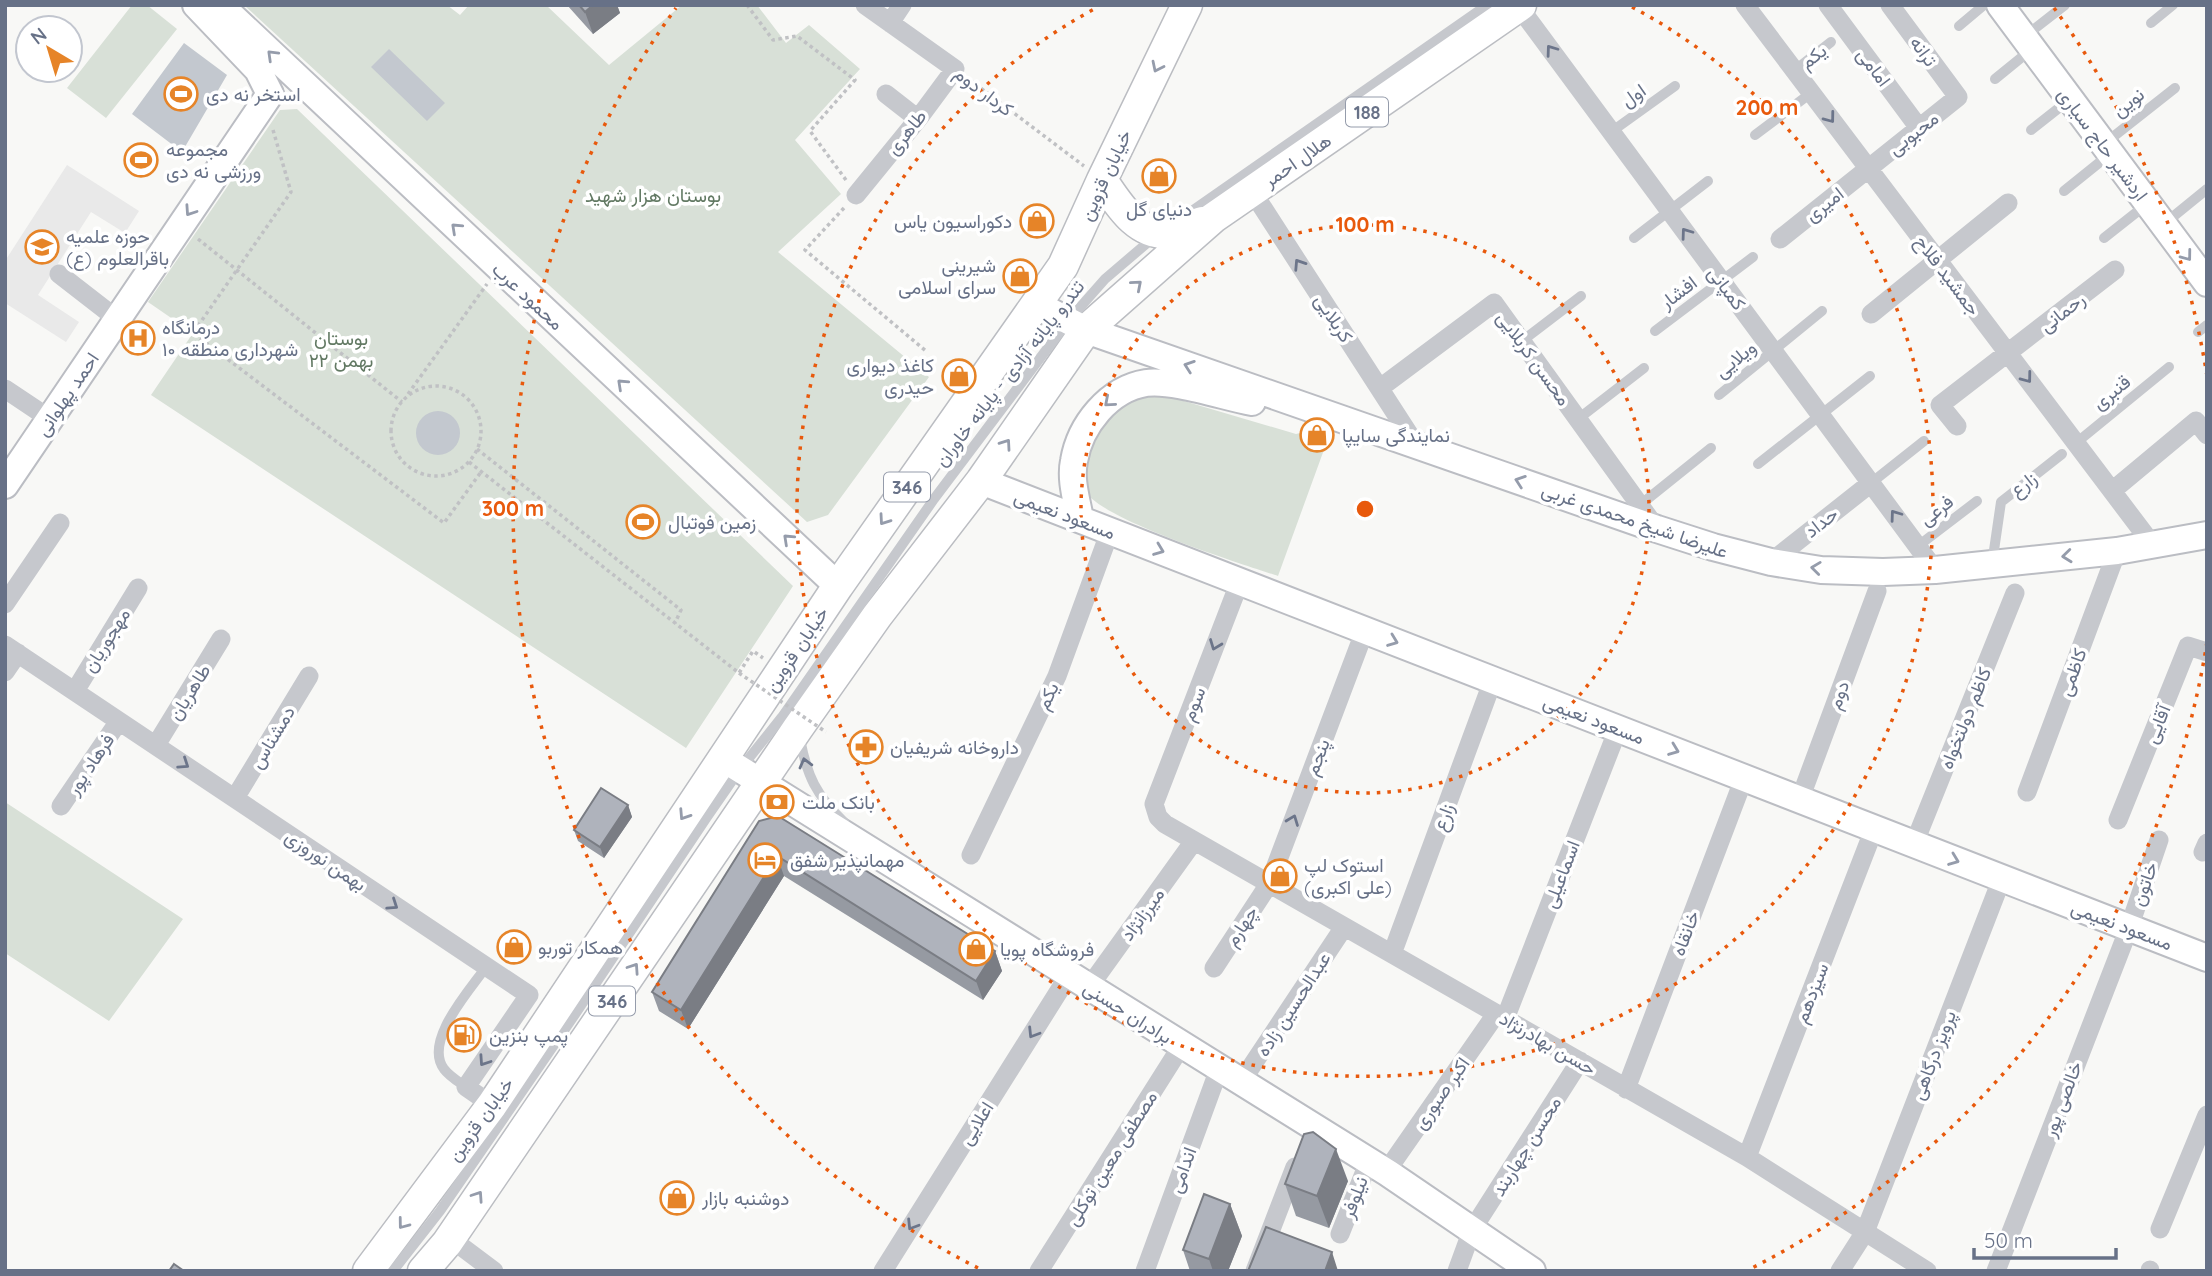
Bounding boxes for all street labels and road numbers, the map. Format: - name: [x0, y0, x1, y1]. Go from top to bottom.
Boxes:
- street label: ترانه: [1905, 31, 1943, 71]
- street label: یکم: [1795, 38, 1832, 75]
- street label: امامی: [1852, 43, 1896, 91]
- street label: کردار دوم: [949, 61, 1019, 122]
- street label: اول: [1616, 78, 1650, 112]
- street label: اردشیر حاج سیاری: [2052, 82, 2153, 206]
- street label: نوین: [2107, 82, 2149, 122]
- road number: 188: [1346, 98, 1388, 127]
- street label: طاهری: [881, 105, 931, 159]
- street label: محبوبی: [1883, 106, 1943, 160]
- street label: خیابان قزوین: [1073, 126, 1137, 224]
- street label: هلال احمر: [1258, 128, 1336, 193]
- street label: امیری: [1800, 181, 1848, 227]
- street label: جمشید فلاح: [1909, 230, 1986, 321]
- street label: محمود عرب: [487, 257, 569, 335]
- street label: کمپانی: [1701, 261, 1751, 316]
- street label: افشار: [1654, 270, 1701, 314]
- street label: تندرو پایانه آزادی - پایانه خاوران: [929, 275, 1091, 472]
- street label: رحمانی: [2034, 287, 2090, 337]
- street label: کربلایی: [1309, 289, 1359, 347]
- street label: محسن کربلایی: [1492, 306, 1576, 410]
- street label: ویلایی: [1709, 335, 1761, 383]
- street label: احمد پهلوانی: [30, 347, 106, 442]
- street label: قنبری: [2087, 369, 2135, 415]
- street label: زارع: [2005, 466, 2042, 503]
- road number: 346: [884, 472, 930, 502]
- street label: علیرضا شیخ محمدی غربی: [1538, 477, 1731, 565]
- street label: مسعود نعیمی: [1011, 484, 1119, 544]
- street label: فرعی: [1914, 489, 1958, 531]
- street label: حداد: [1799, 501, 1843, 543]
- street label: خیابان قزوین: [759, 602, 833, 696]
- street label: مهجوریان: [77, 603, 135, 677]
- street label: کاظمی: [2052, 645, 2092, 699]
- street label: طاهریان: [162, 660, 216, 724]
- street label: کاظم دولتخواه: [1934, 664, 1997, 773]
- street label: دوم: [1822, 677, 1855, 713]
- street label: یکم: [1030, 678, 1065, 714]
- street label: سوم: [1176, 683, 1211, 725]
- street label: مسعود نعیمی: [1540, 689, 1648, 749]
- street label: آقایی: [2138, 700, 2176, 747]
- street label: دمشناس: [244, 701, 300, 773]
- street label: فرهاد پور: [60, 729, 121, 801]
- street label: پنجم: [1299, 735, 1337, 779]
- street label: زارع: [1427, 800, 1460, 835]
- street label: بهمن نوروزی: [281, 824, 371, 896]
- street label: اسماعیلی: [1537, 837, 1585, 911]
- street label: خاتون: [2125, 859, 2163, 909]
- street label: ميرزانژاد: [1115, 883, 1169, 945]
- street label: مسعود نعیمی: [2068, 895, 2176, 955]
- street label: چهارم: [1219, 901, 1265, 952]
- street label: خانقاه: [1665, 907, 1705, 959]
- street label: عبدالحسین زاده: [1250, 947, 1336, 1061]
- street label: سیزدهم: [1789, 959, 1834, 1027]
- street label: برادران حسنی: [1079, 975, 1177, 1049]
- road number: 346: [589, 986, 635, 1016]
- street label: حسن بهادرنژاد: [1495, 1006, 1601, 1080]
- street label: پرویز درگاهی: [1905, 1007, 1963, 1104]
- street label: اکبر صبوری: [1407, 1052, 1475, 1134]
- street label: خالصی پور: [2036, 1058, 2089, 1142]
- street label: خیابان قزوین: [442, 1072, 518, 1166]
- street label: مصطفی معین توکلی: [1060, 1086, 1162, 1230]
- street label: محسن چهاربند: [1486, 1092, 1568, 1201]
- street label: اعلایی: [953, 1097, 999, 1149]
- street label: اندامی: [1163, 1144, 1201, 1196]
- street label: نیلوفر: [1335, 1173, 1373, 1222]

